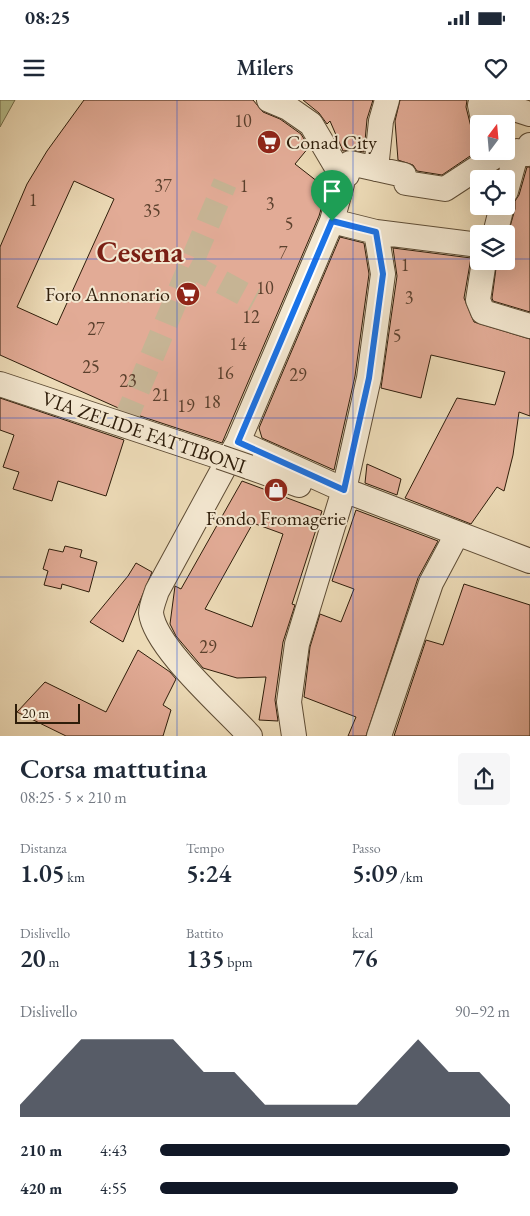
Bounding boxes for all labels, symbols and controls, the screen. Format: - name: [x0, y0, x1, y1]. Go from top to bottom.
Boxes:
- text: 08:25: [25, 5, 71, 30]
- text: Milers: [236, 53, 294, 82]
- icon: menu: [20, 54, 48, 82]
- icon: heart: [482, 54, 510, 82]
- house number: 10: [234, 109, 252, 132]
- north arrow: [470, 115, 515, 160]
- map controls: [470, 115, 515, 270]
- supermarket icon: Conad City: [256, 129, 282, 155]
- place label: Conad City: [286, 129, 377, 155]
- pin: [311, 170, 353, 221]
- button: locate: [470, 170, 515, 215]
- house number: 37: [154, 174, 172, 197]
- house number: 1: [240, 174, 248, 197]
- icon: arrive: [318, 177, 346, 205]
- house number: 1: [29, 188, 37, 211]
- house number: 3: [266, 192, 274, 215]
- house number: 35: [143, 199, 161, 222]
- house number: 5: [285, 212, 293, 235]
- button: layers: [470, 225, 515, 270]
- district label: Cesena: [96, 232, 184, 271]
- house number: 7: [279, 241, 288, 264]
- house number: 1: [401, 253, 409, 276]
- house number: 10: [256, 276, 274, 299]
- place label: Foro Annonario: [45, 281, 170, 307]
- supermarket icon: Foro Annonario: [175, 281, 201, 307]
- house number: 3: [405, 286, 413, 309]
- house number: 12: [242, 305, 260, 328]
- house number: 27: [87, 317, 105, 340]
- house number: 5: [393, 324, 401, 347]
- house number: 14: [229, 332, 247, 355]
- house number: 25: [82, 355, 100, 378]
- house number: 16: [216, 361, 234, 384]
- house number: 29: [289, 363, 307, 386]
- house number: 23: [119, 369, 137, 392]
- house number: 21: [152, 383, 170, 406]
- street label: VIA ZELIDE FATTIBONI: [39, 385, 250, 479]
- house number: 18: [203, 390, 221, 413]
- house number: 19: [177, 394, 195, 417]
- shop icon: Fondo Fromagerie: [263, 477, 289, 503]
- place label: Fondo Fromagerie: [206, 505, 346, 531]
- house number: 29: [199, 635, 217, 658]
- scale bar: [15, 701, 80, 724]
- text: 20 m: [22, 704, 49, 722]
- text: Corsa mattutina: [20, 750, 207, 786]
- button: share: [458, 753, 510, 805]
- text: 08:25 · 5 × 210 m: [20, 787, 127, 808]
- text: Distanza: [20, 839, 67, 857]
- text: Tempo: [186, 839, 224, 857]
- text: Passo: [352, 839, 381, 857]
- text: 1.05: [20, 857, 65, 889]
- text: 5:24: [186, 857, 231, 889]
- text: 5:09: [352, 857, 397, 889]
- text: km: [65, 868, 85, 886]
- text: /km: [397, 868, 423, 886]
- text: Dislivello: [20, 924, 70, 942]
- text: Battito: [186, 924, 223, 942]
- text: kcal: [352, 924, 373, 942]
- text: 20: [20, 942, 46, 974]
- text: 135: [186, 942, 224, 974]
- text: 76: [352, 942, 378, 974]
- text: m: [46, 953, 59, 971]
- text: bpm: [224, 953, 253, 971]
- text: Dislivello: [20, 1001, 77, 1022]
- text: 90–92 m: [455, 1001, 510, 1022]
- text: 210 m: [20, 1140, 62, 1161]
- text: 4:43: [100, 1140, 127, 1161]
- text: 420 m: [20, 1178, 62, 1199]
- text: 4:55: [100, 1178, 127, 1199]

